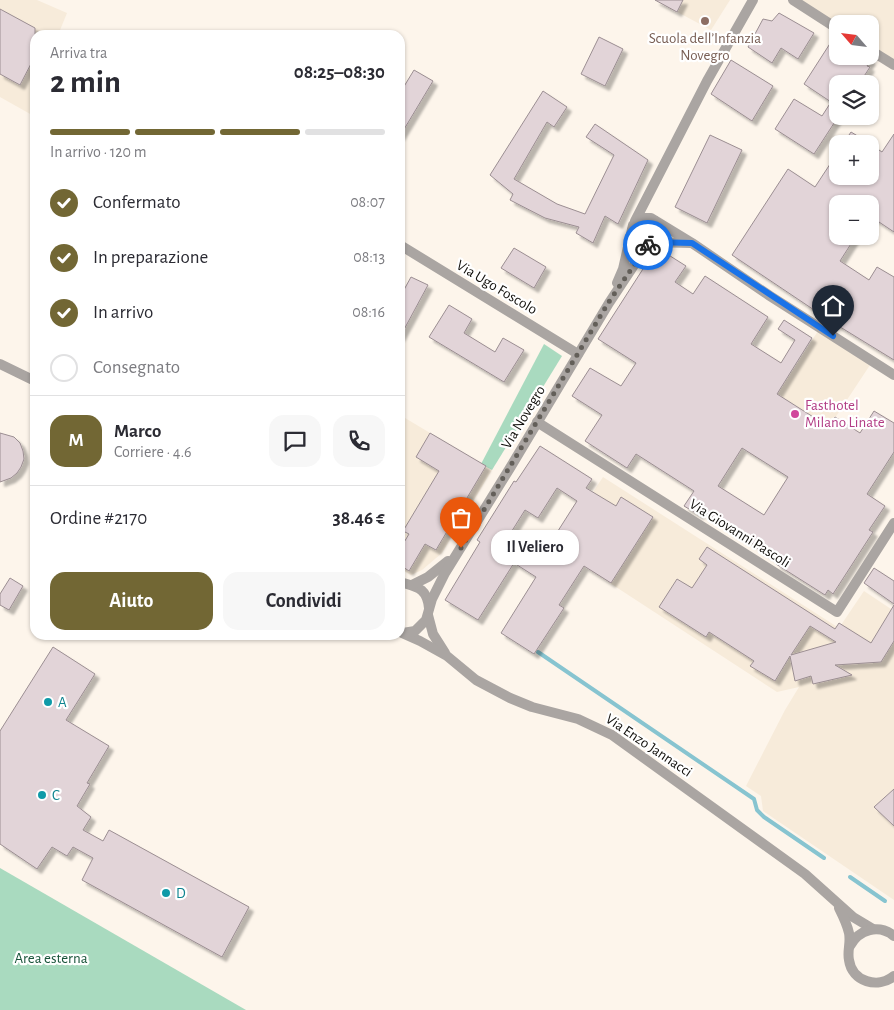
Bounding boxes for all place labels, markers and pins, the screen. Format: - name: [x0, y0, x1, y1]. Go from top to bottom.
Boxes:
- marker: Scuola dell’Infanzia Novegro: [699, 15, 711, 27]
- place label: Scuola dell’Infanzia Novegro: [649, 31, 761, 63]
- pin: [812, 285, 854, 336]
- place label: Fasthotel Milano Linate: [805, 398, 885, 430]
- marker: Fasthotel Milano Linate: [789, 408, 801, 420]
- pin: [440, 497, 482, 548]
- callout: Il Veliero: [491, 530, 578, 566]
- place label: A: [58, 695, 67, 710]
- marker: A: [42, 696, 54, 708]
- place label: C: [52, 788, 60, 803]
- marker: C: [36, 789, 48, 801]
- place label: D: [176, 886, 186, 901]
- marker: D: [160, 887, 172, 899]

